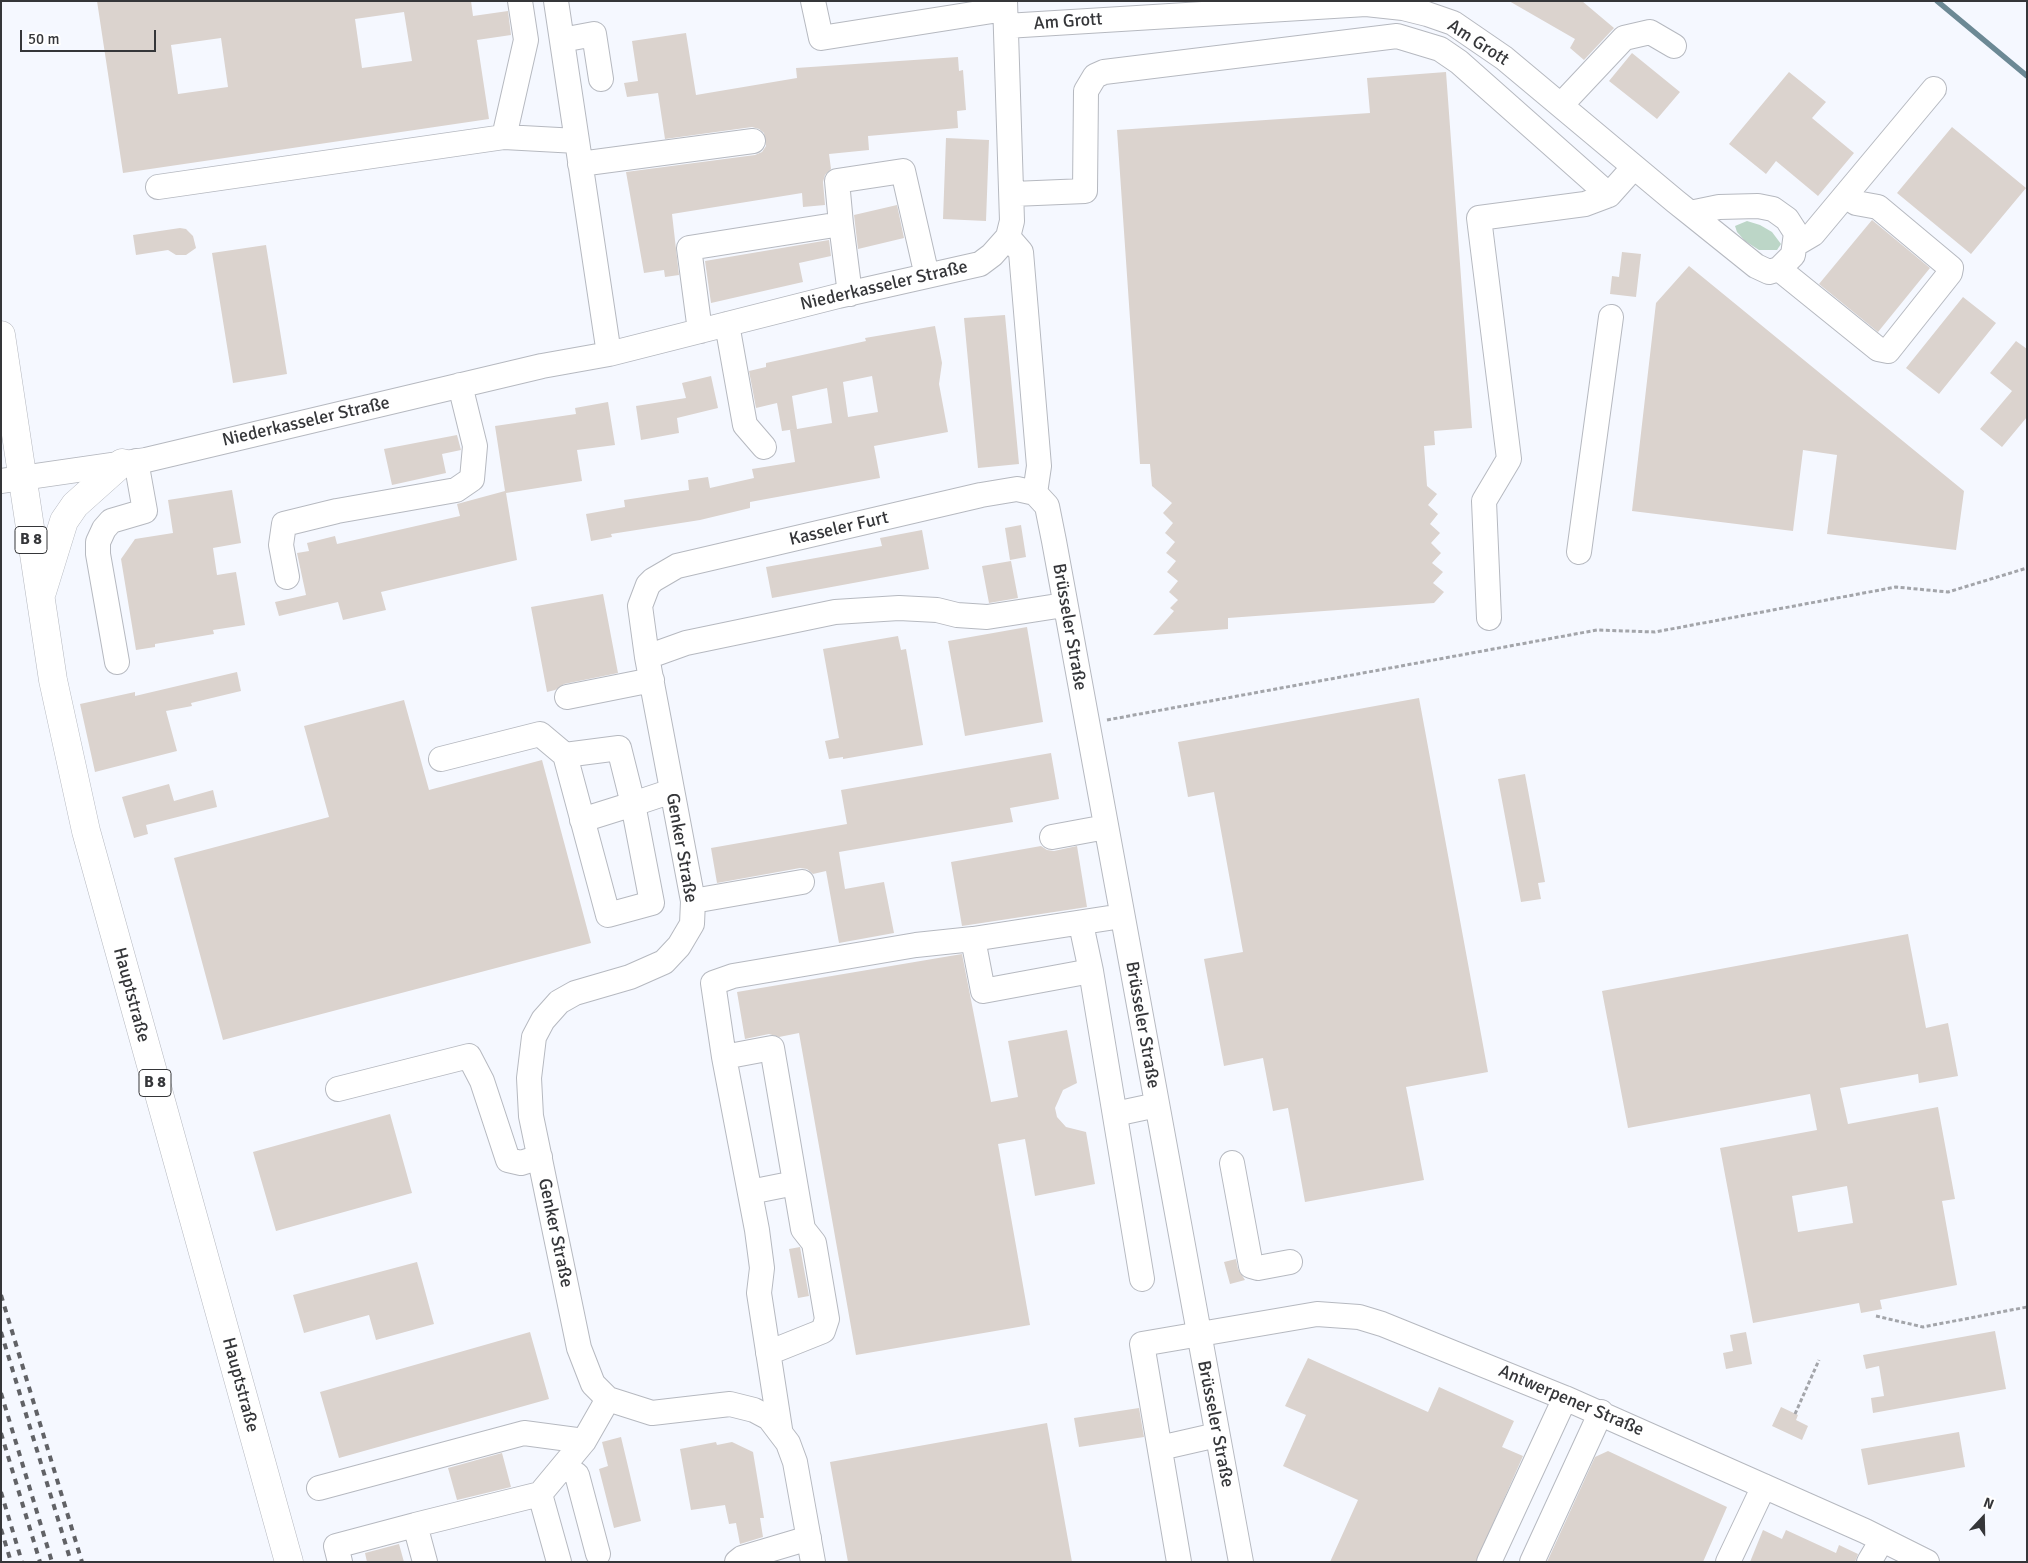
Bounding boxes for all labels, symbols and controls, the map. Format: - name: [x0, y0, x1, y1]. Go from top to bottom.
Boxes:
- street label: Am Grott: [1033, 9, 1103, 35]
- street label: Am Grott: [1443, 15, 1513, 71]
- scale bar: [22, 20, 159, 52]
- text: 50 m: [28, 30, 59, 48]
- street label: Niederkasseler Straße: [798, 256, 970, 316]
- street label: Niederkasseler Straße: [220, 392, 392, 452]
- street label: Kasseler Furt: [787, 507, 891, 551]
- road number: B 8: [15, 526, 47, 554]
- street label: Brüsseler Straße: [1047, 562, 1091, 692]
- street label: Genker Straße: [661, 792, 701, 904]
- street label: Hauptstraße: [108, 945, 154, 1045]
- street label: Brüsseler Straße: [1120, 960, 1164, 1090]
- road number: B 8: [139, 1070, 171, 1096]
- street label: Genker Straße: [533, 1177, 577, 1289]
- street label: Hauptstraße: [217, 1335, 263, 1435]
- street label: Brüsseler Straße: [1192, 1359, 1238, 1489]
- street label: Antwerpener Straße: [1495, 1361, 1647, 1441]
- north arrow: [1958, 1493, 2008, 1543]
- text: N: [1981, 1494, 1996, 1513]

